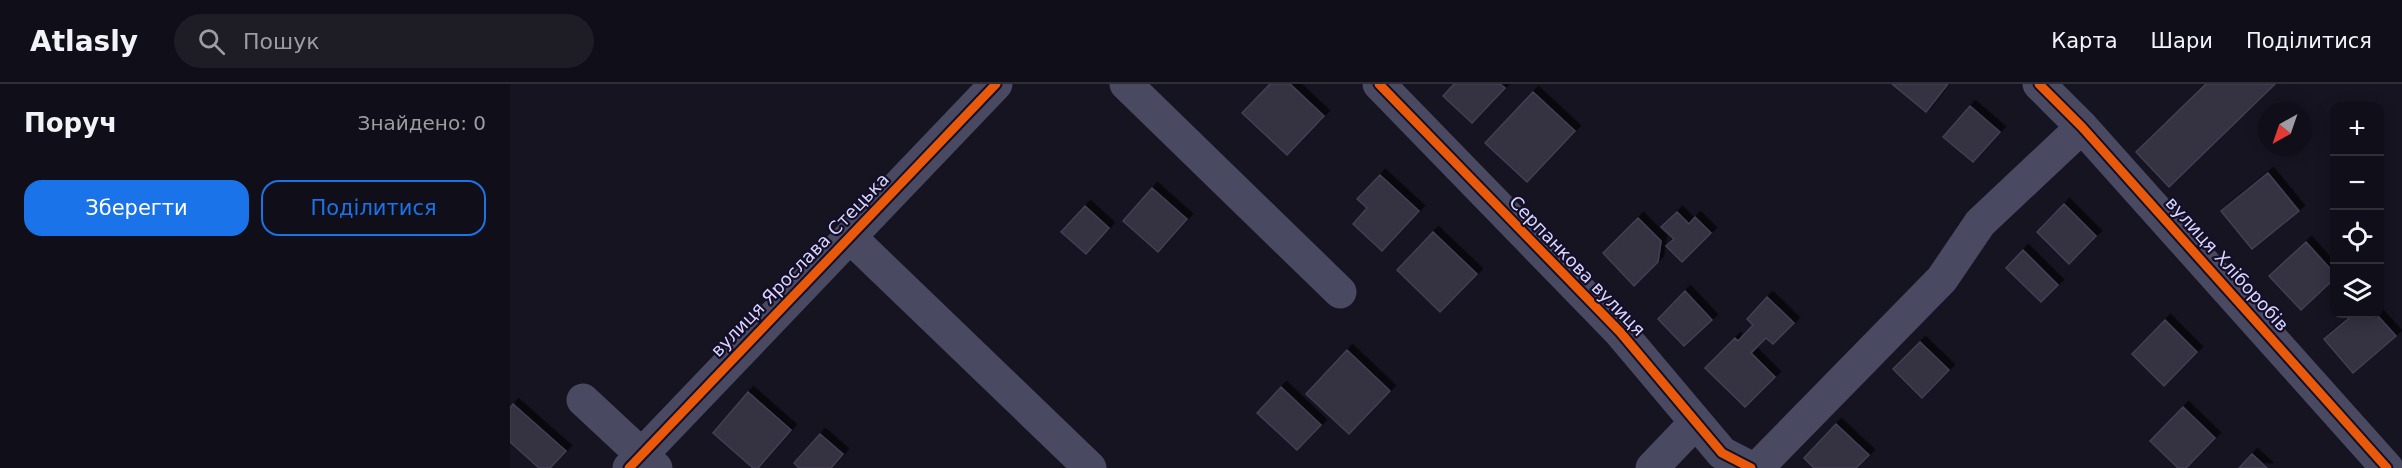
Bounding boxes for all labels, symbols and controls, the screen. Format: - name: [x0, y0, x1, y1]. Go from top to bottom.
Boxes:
- search box: [174, 14, 594, 68]
- text: Atlasly: [30, 25, 138, 58]
- icon: search: [195, 25, 228, 58]
- text: Пошук: [243, 29, 320, 54]
- text: Карта: [2051, 29, 2118, 53]
- text: Шари: [2151, 29, 2213, 53]
- text: Поділитися: [2246, 29, 2372, 53]
- north arrow: [2258, 102, 2312, 156]
- map controls: [2330, 102, 2384, 318]
- button: +: [2330, 102, 2384, 156]
- text: Поруч: [24, 108, 117, 138]
- text: Знайдено: 0: [358, 111, 486, 135]
- button: −: [2330, 156, 2384, 210]
- street label: вулиця Ярослава Стецька: [706, 169, 893, 361]
- button: Зберегти: [24, 180, 249, 236]
- button: Поділитися: [261, 180, 486, 236]
- street label: Серпанкова вулиця: [1505, 191, 1650, 340]
- street label: вулиця Хліборобів: [2162, 192, 2293, 335]
- button: locate: [2330, 210, 2384, 264]
- button: layers: [2330, 264, 2384, 318]

